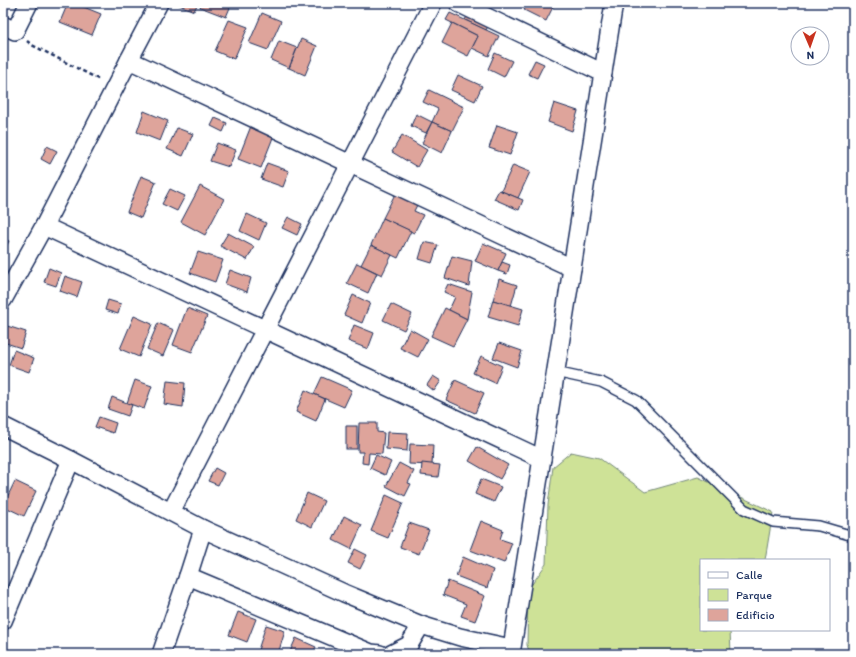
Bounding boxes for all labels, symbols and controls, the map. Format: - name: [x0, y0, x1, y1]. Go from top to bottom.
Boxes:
- north arrow: [790, 26, 830, 66]
- text: N: [806, 49, 814, 62]
- legend: [700, 559, 830, 631]
- text: Calle: [736, 568, 763, 582]
- text: Parque: [736, 588, 772, 602]
- text: Edificio: [736, 608, 775, 622]

